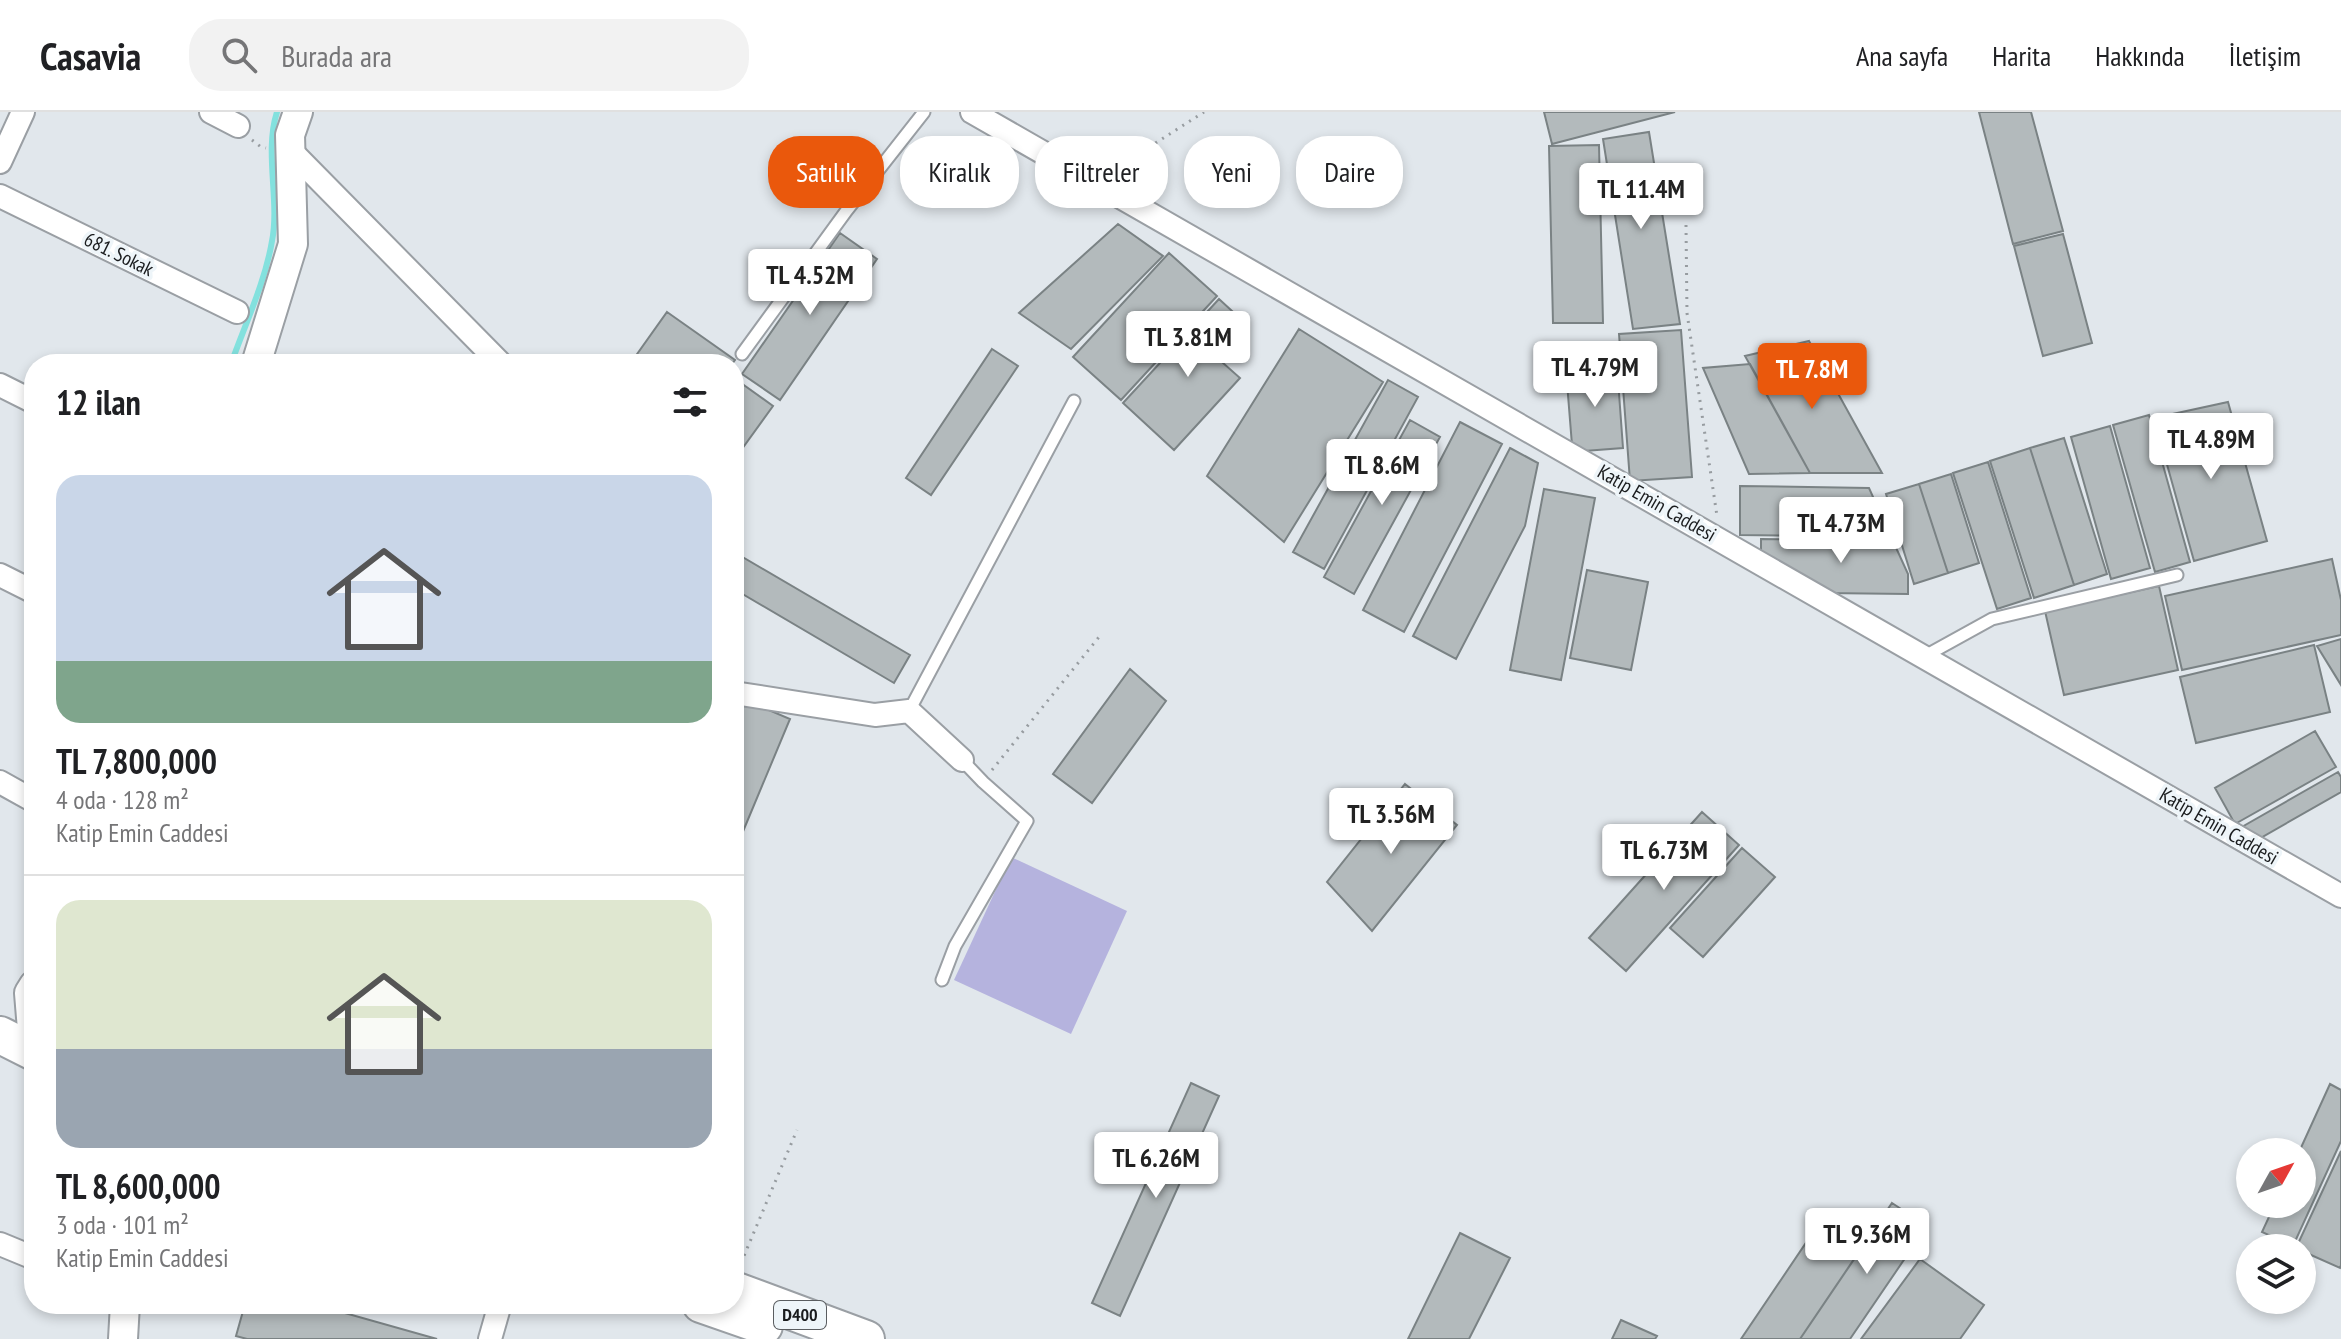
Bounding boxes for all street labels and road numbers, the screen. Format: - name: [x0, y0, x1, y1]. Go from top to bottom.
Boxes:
- street label: 681. Sokak: [80, 226, 158, 282]
- street label: Katip Emin Caddesi: [1593, 459, 1721, 547]
- street label: Katip Emin Caddesi: [2155, 782, 2283, 870]
- road number: D400: [774, 1301, 826, 1329]

